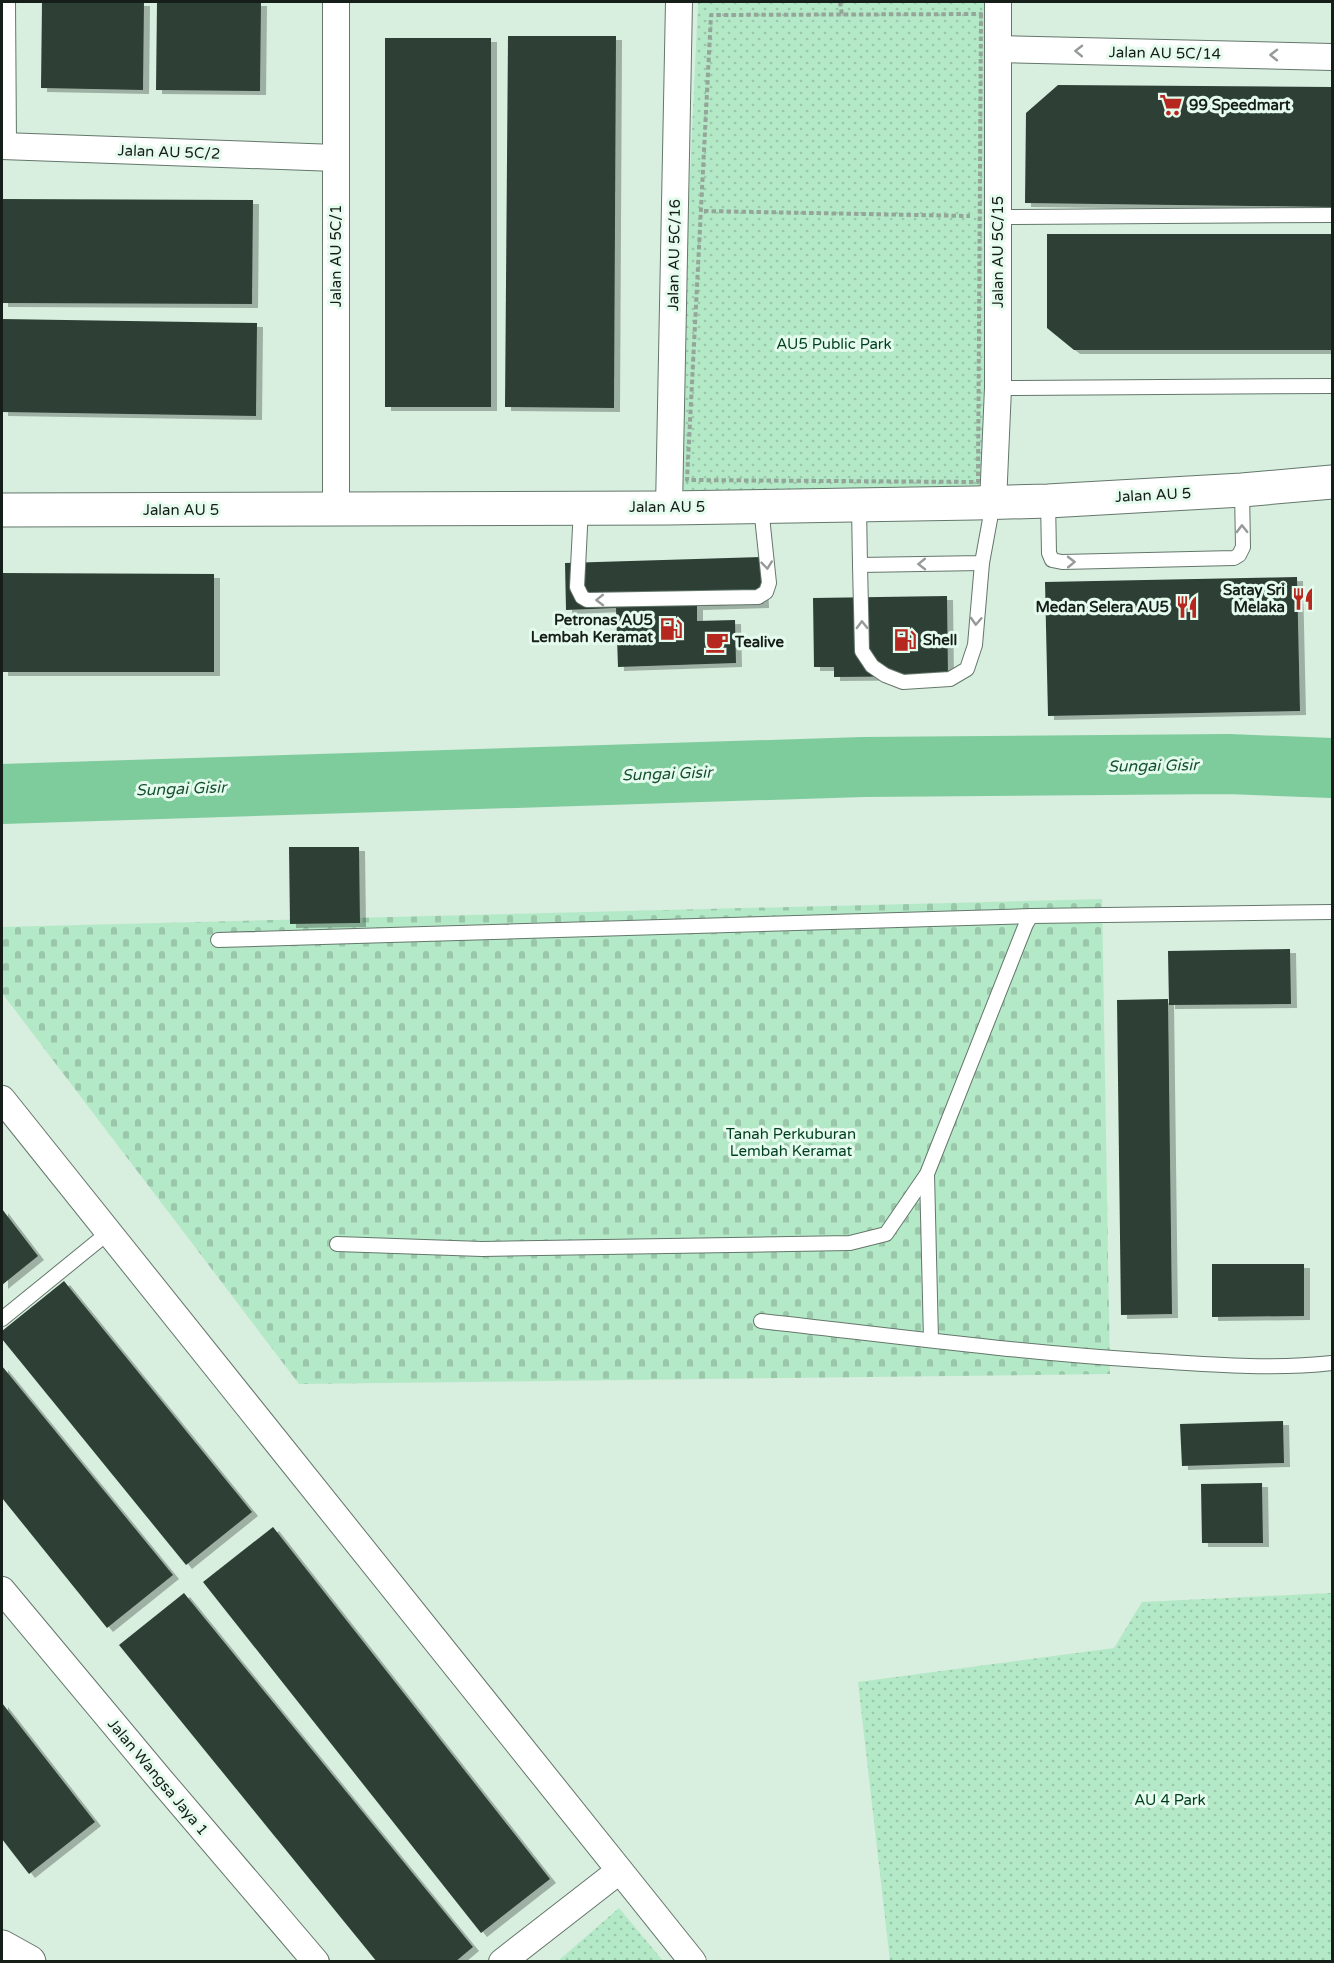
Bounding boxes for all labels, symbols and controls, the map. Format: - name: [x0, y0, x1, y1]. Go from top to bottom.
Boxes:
- street label: Jalan AU 5C/14: [1109, 43, 1221, 63]
- one-way arrow: [1075, 45, 1084, 57]
- one-way arrow: [1270, 49, 1279, 62]
- supermarket icon: 99 Speedmart: [1158, 92, 1184, 118]
- place label: 99 Speedmart: [1189, 96, 1291, 115]
- street label: Jalan AU 5C/2: [117, 141, 221, 163]
- street label: Jalan AU 5C/15: [989, 196, 1007, 308]
- street label: Jalan AU 5C/16: [664, 199, 684, 311]
- street label: Jalan AU 5C/1: [327, 205, 345, 307]
- park label: AU5 Public Park: [776, 335, 892, 353]
- street label: Jalan AU 5: [1114, 484, 1192, 506]
- street label: Jalan AU 5: [629, 498, 705, 516]
- street label: Jalan AU 5: [143, 501, 219, 519]
- one-way arrow: [1236, 525, 1249, 534]
- one-way arrow: [1067, 556, 1076, 568]
- one-way arrow: [917, 558, 926, 570]
- one-way arrow: [760, 560, 773, 569]
- place label: Satay Sri Melaka: [1223, 581, 1285, 616]
- restaurant icon: Satay Sri Melaka: [1290, 586, 1316, 612]
- one-way arrow: [596, 593, 605, 606]
- restaurant icon: Medan Selera AU5: [1174, 594, 1200, 620]
- place label: Medan Selera AU5: [1036, 598, 1169, 616]
- place label: Petronas AU5 Lembah Keramat: [531, 611, 653, 646]
- fuel station icon: Petronas AU5 Lembah Keramat: [658, 616, 684, 642]
- one-way arrow: [970, 617, 983, 626]
- one-way arrow: [855, 621, 868, 630]
- fuel station icon: Shell: [892, 627, 918, 653]
- cafe icon: Tealive: [704, 629, 730, 655]
- place label: Shell: [923, 631, 957, 649]
- place label: Tealive: [734, 633, 784, 651]
- water label: Sungai Gisir: [1108, 755, 1200, 777]
- water label: Sungai Gisir: [622, 762, 714, 786]
- water label: Sungai Gisir: [136, 777, 228, 801]
- park label: Tanah Perkuburan Lembah Keramat: [726, 1125, 856, 1160]
- street label: Jalan Wangsa Jaya 1: [104, 1715, 212, 1839]
- park label: AU 4 Park: [1134, 1791, 1206, 1809]

